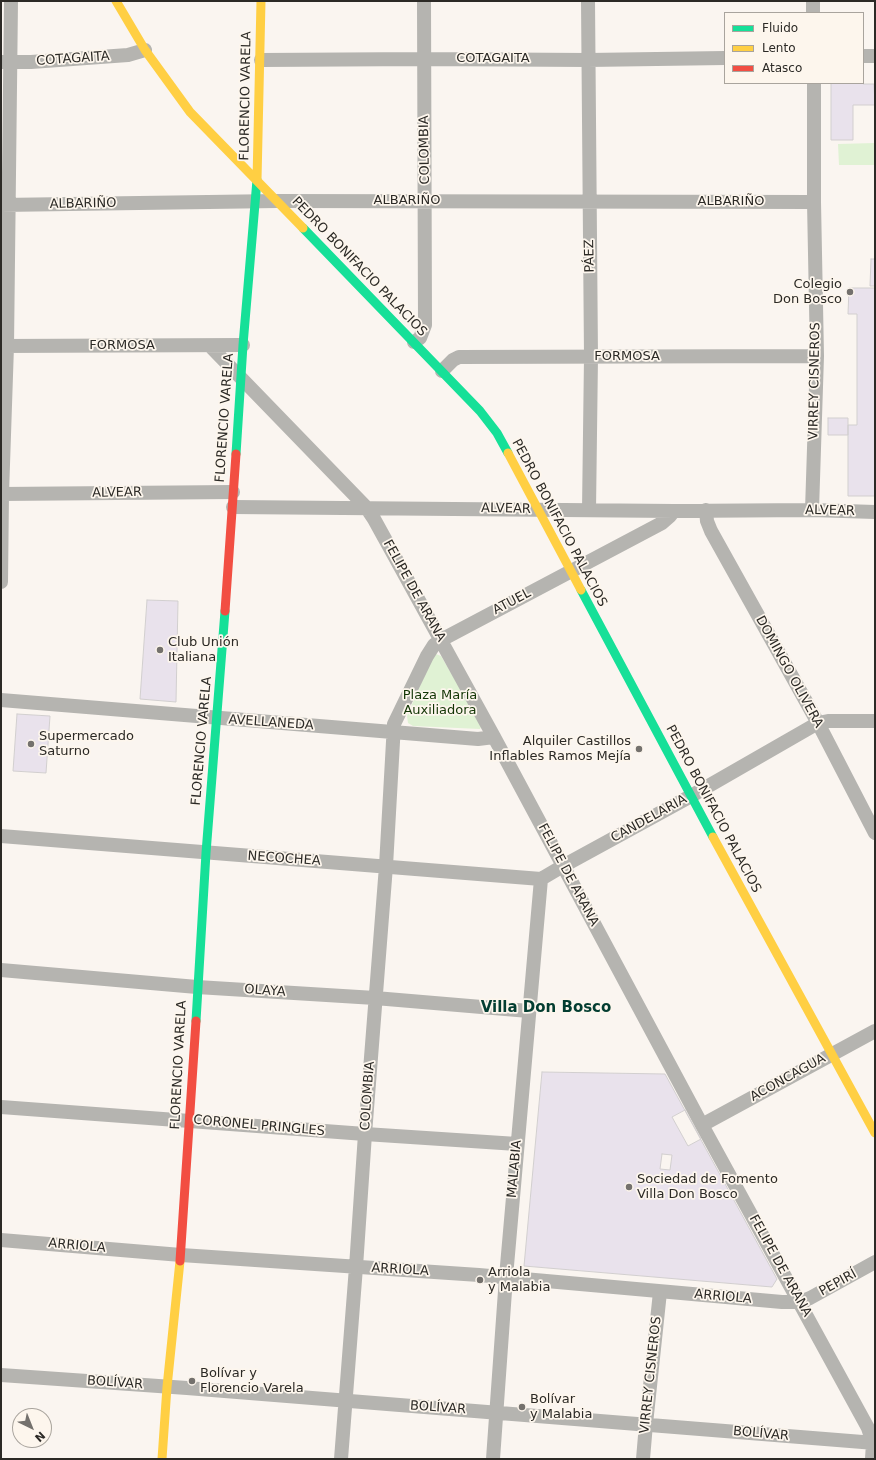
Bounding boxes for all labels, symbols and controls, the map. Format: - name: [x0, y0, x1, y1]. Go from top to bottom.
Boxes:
- legend: [724, 12, 864, 84]
- text: Fluido: [762, 21, 798, 35]
- street label: FLORENCIO VARELA: [237, 31, 255, 161]
- text: Lento: [762, 41, 796, 55]
- street label: COTAGAITA: [36, 49, 110, 69]
- street label: COTAGAITA: [456, 51, 530, 67]
- text: Atasco: [762, 61, 802, 75]
- street label: COLOMBIA: [417, 115, 433, 185]
- street label: ALBARIÑO: [374, 193, 440, 209]
- street label: PEDRO BONIFACIO PALACIOS: [288, 194, 430, 340]
- street label: ALBARIÑO: [698, 194, 764, 210]
- street label: ALBARIÑO: [49, 196, 117, 212]
- street label: PÁEZ: [582, 239, 598, 273]
- place label: Colegio Don Bosco: [773, 277, 842, 308]
- marker: Colegio Don Bosco: [845, 287, 855, 297]
- street label: VIRREY CISNEROS: [806, 322, 824, 440]
- street label: FORMOSA: [89, 338, 155, 354]
- street label: FORMOSA: [594, 349, 660, 365]
- street label: FLORENCIO VARELA: [213, 353, 237, 483]
- street label: PEDRO BONIFACIO PALACIOS: [508, 436, 610, 610]
- street label: ALVEAR: [92, 485, 142, 501]
- street label: ALVEAR: [481, 501, 531, 517]
- street label: ALVEAR: [805, 503, 855, 519]
- street label: FELIPE DE ARANA: [379, 537, 449, 645]
- street label: ATUEL: [490, 586, 534, 618]
- street label: DOMINGO OLIVERA: [752, 613, 826, 731]
- place label: Club Unión Italiana: [168, 635, 239, 666]
- marker: Club Unión Italiana: [155, 645, 165, 655]
- street label: FLORENCIO VARELA: [189, 676, 215, 806]
- park label: Plaza María Auxiliadora: [403, 688, 477, 719]
- street label: AVELLANEDA: [228, 712, 314, 734]
- street label: PEDRO BONIFACIO PALACIOS: [662, 722, 764, 896]
- place label: Supermercado Saturno: [39, 729, 134, 760]
- place label: Alquiler Castillos Inflables Ramos Mejía: [489, 734, 631, 765]
- marker: Supermercado Saturno: [26, 739, 36, 749]
- marker: Alquiler Castillos Inflables Ramos Mejía: [634, 744, 644, 754]
- street label: CANDELARIA: [608, 792, 690, 846]
- street label: FELIPE DE ARANA: [534, 821, 602, 929]
- street label: NECOCHEA: [247, 849, 321, 869]
- street label: OLAYA: [244, 982, 286, 1000]
- district label: Villa Don Bosco: [481, 999, 611, 1017]
- street label: FLORENCIO VARELA: [168, 1000, 190, 1130]
- street label: ACONCAGUA: [748, 1051, 828, 1105]
- street label: COLOMBIA: [358, 1061, 378, 1131]
- street label: CORONEL PRINGLES: [193, 1112, 325, 1140]
- street label: MALABIA: [505, 1139, 525, 1199]
- place label: Sociedad de Fomento Villa Don Bosco: [637, 1172, 778, 1203]
- marker: Sociedad de Fomento Villa Don Bosco: [624, 1182, 634, 1192]
- street label: FELIPE DE ARANA: [745, 1212, 815, 1320]
- street label: ARRIOLA: [48, 1236, 106, 1256]
- street label: ARRIOLA: [371, 1261, 429, 1279]
- place label: Arriola y Malabia: [488, 1265, 550, 1296]
- street label: PEPIRÍ: [816, 1266, 860, 1300]
- marker: Arriola y Malabia: [475, 1275, 485, 1285]
- street label: ARRIOLA: [694, 1287, 752, 1307]
- street label: VIRREY CISNEROS: [637, 1316, 665, 1434]
- place label: Bolívar y Florencio Varela: [200, 1366, 304, 1397]
- street label: BOLÍVAR: [87, 1373, 143, 1393]
- marker: Bolívar y Florencio Varela: [187, 1376, 197, 1386]
- place label: Bolívar y Malabia: [530, 1392, 592, 1423]
- street label: BOLÍVAR: [410, 1398, 466, 1418]
- marker: Bolívar y Malabia: [517, 1402, 527, 1412]
- north arrow: [12, 1408, 52, 1448]
- street label: BOLÍVAR: [732, 1424, 790, 1444]
- text: N: [32, 1429, 48, 1444]

